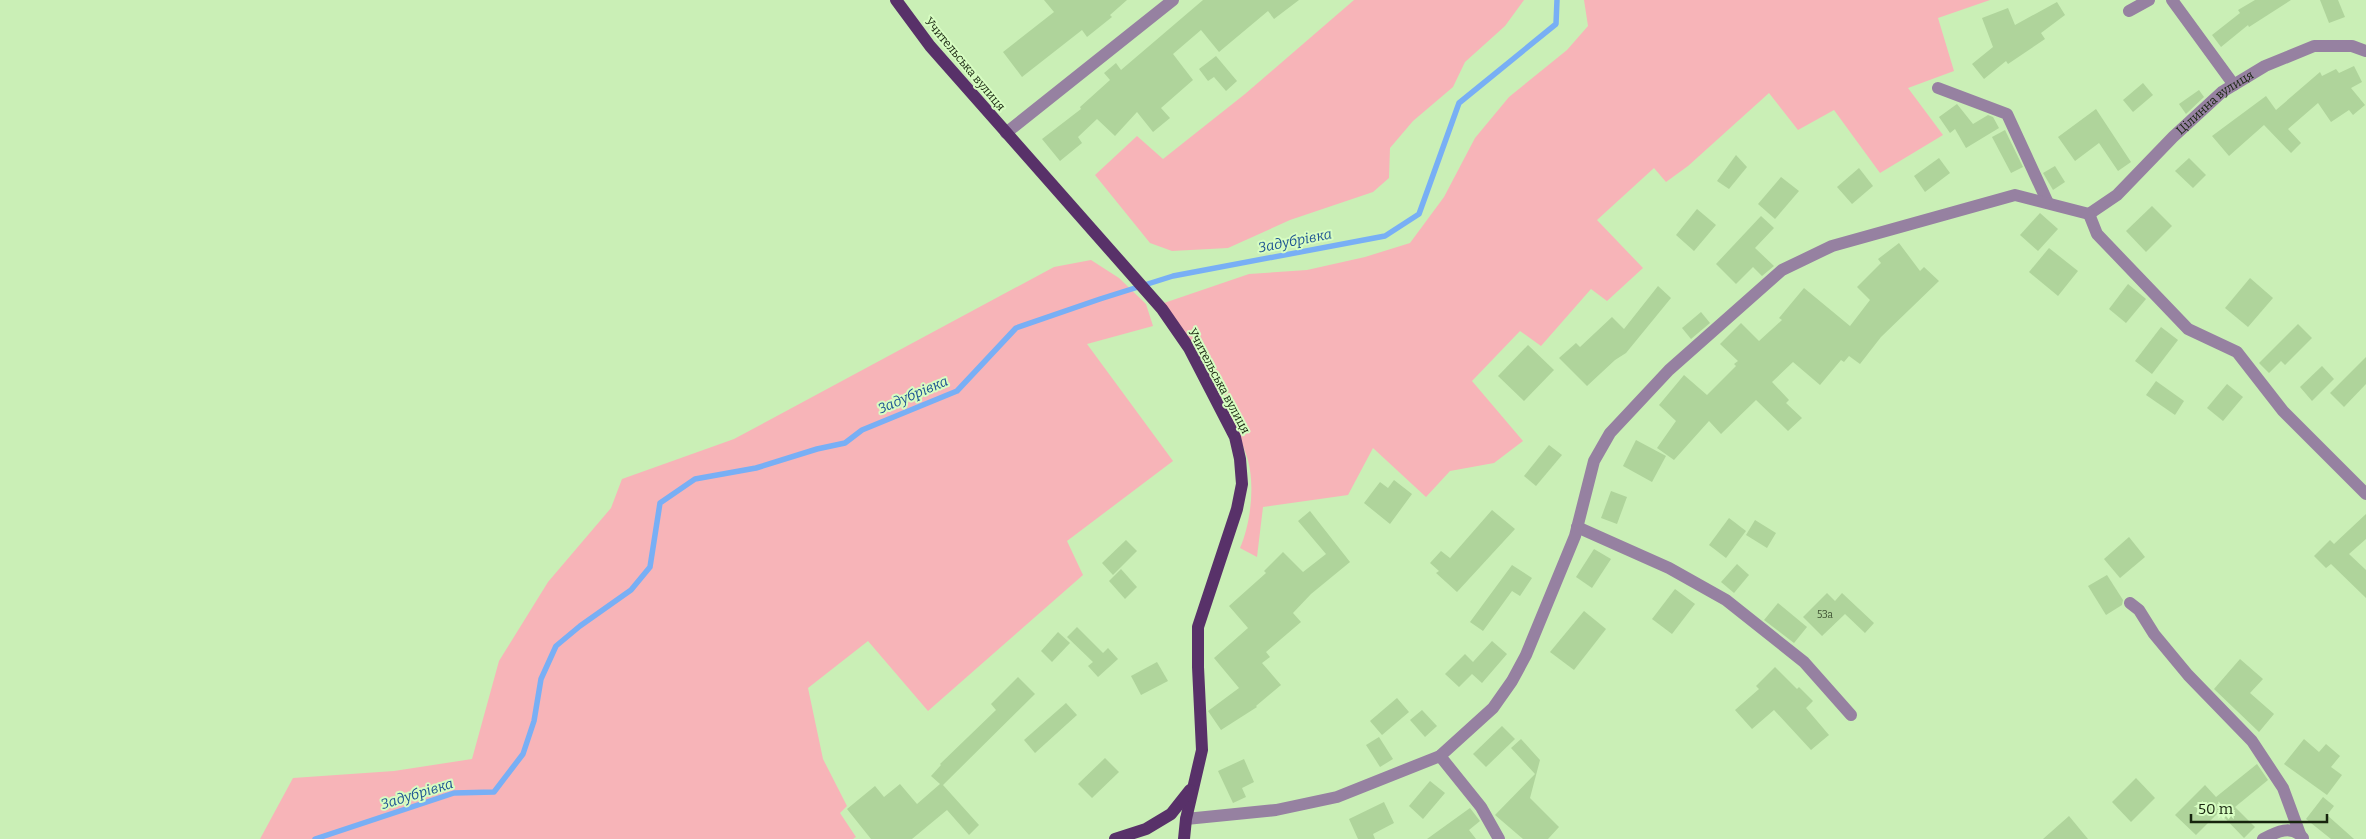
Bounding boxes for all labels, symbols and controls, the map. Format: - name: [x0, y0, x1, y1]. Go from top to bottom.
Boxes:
- street label: Учительська вулиця: [922, 15, 1008, 114]
- street label: Цілинна вулиця: [2173, 67, 2256, 137]
- water label: Задубрівка: [1257, 226, 1333, 256]
- street label: Учительська вулиця: [1185, 326, 1253, 436]
- water label: Задубрівка: [875, 373, 951, 417]
- house number: 53а: [1817, 609, 1834, 621]
- water label: Задубрівка: [379, 775, 455, 813]
- scale bar: [2191, 792, 2327, 824]
- text: 50 m: [2198, 800, 2234, 818]

